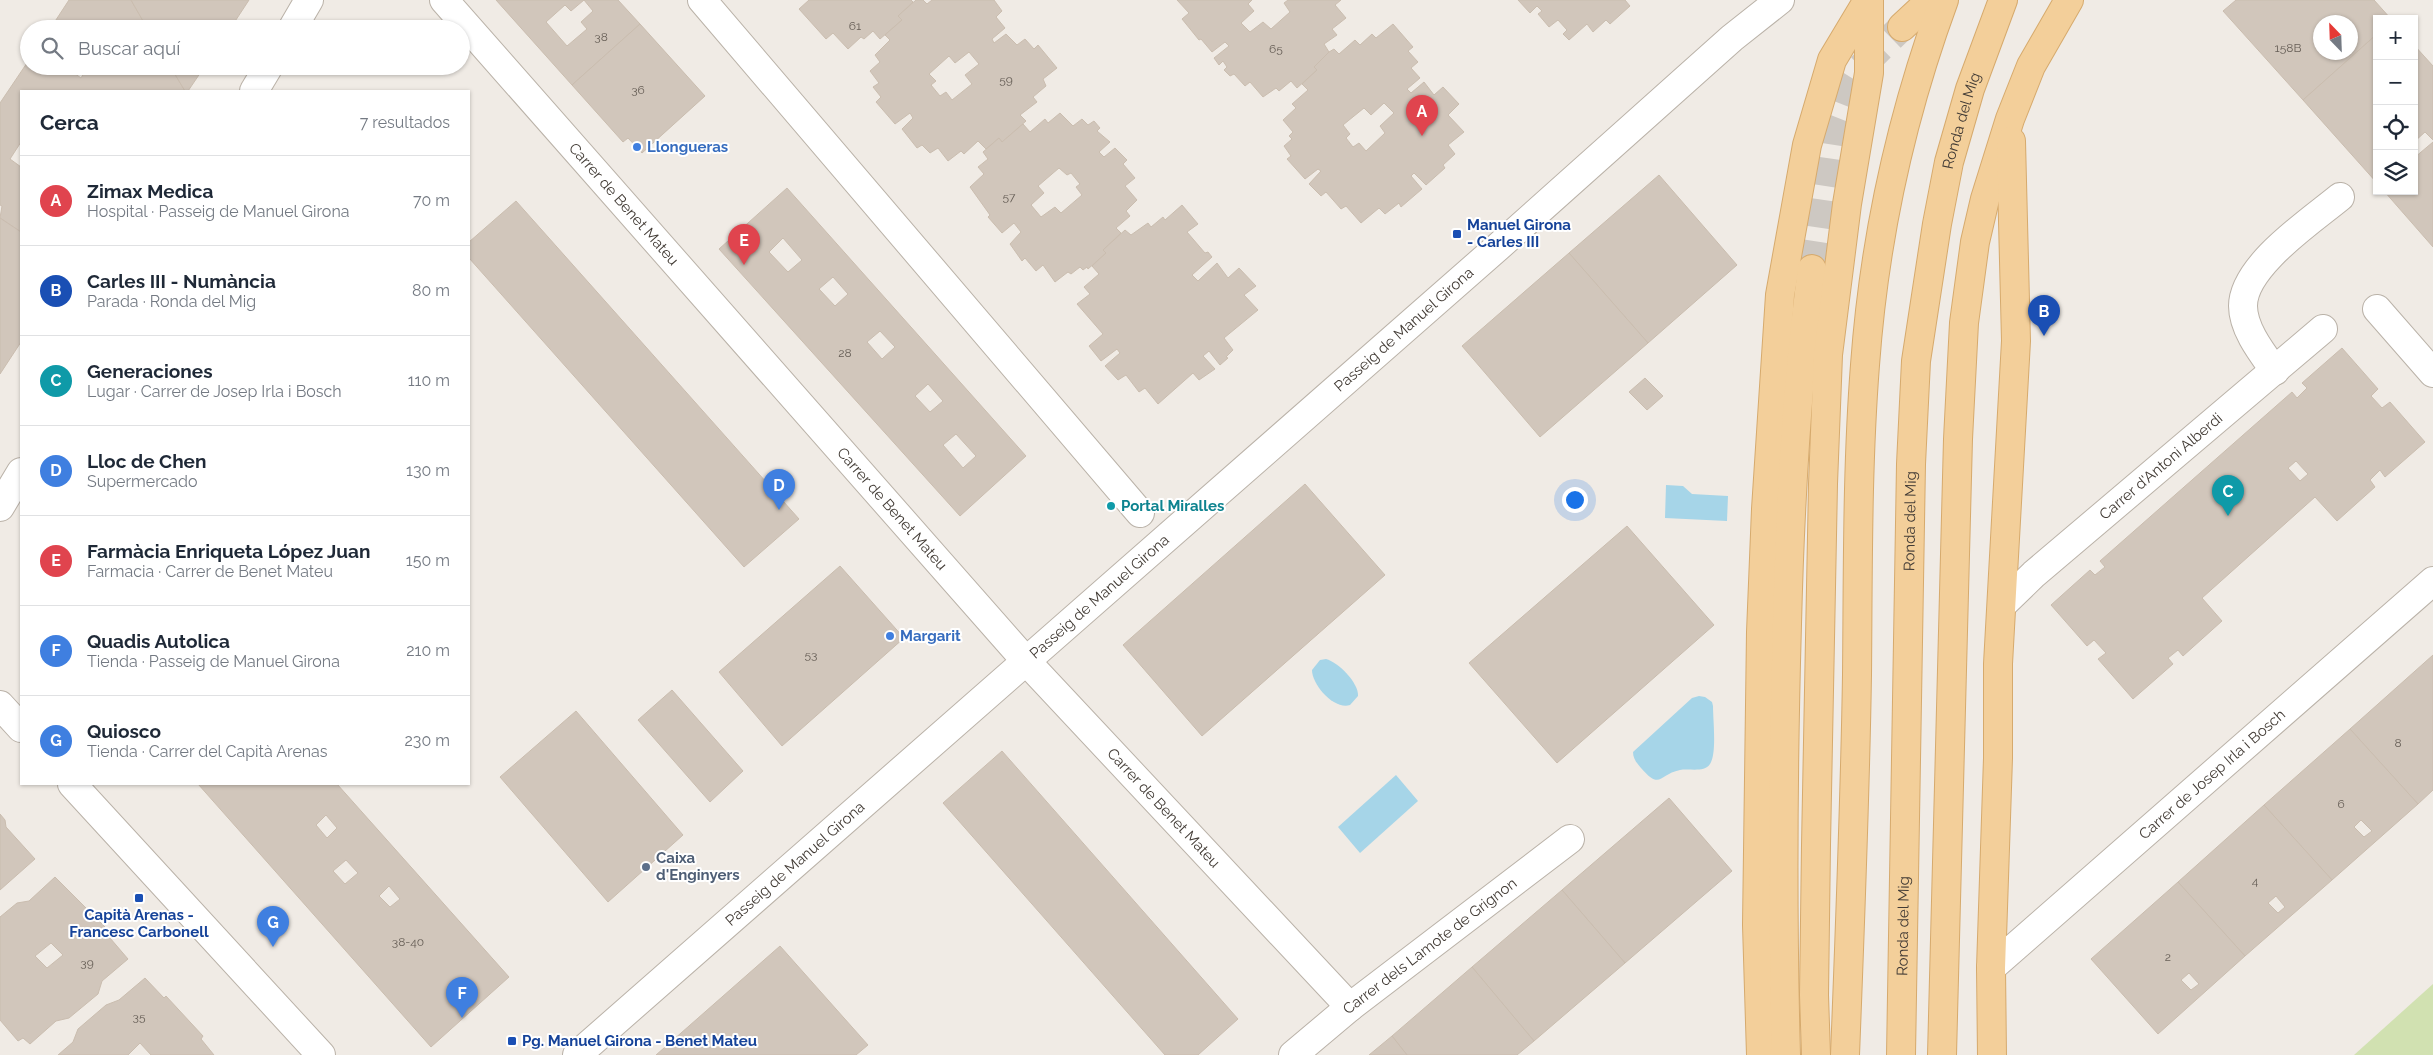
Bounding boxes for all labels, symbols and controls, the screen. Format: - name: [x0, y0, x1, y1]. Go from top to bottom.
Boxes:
- north arrow: [2313, 15, 2358, 60]
- map controls: [2373, 15, 2418, 195]
- button: +: [2373, 15, 2418, 60]
- house number: 61: [849, 19, 861, 33]
- search box: [20, 20, 470, 75]
- house number: 38: [594, 30, 608, 44]
- icon: search: [38, 34, 66, 62]
- text: Buscar aquí: [78, 37, 180, 59]
- house number: 158B: [2275, 41, 2301, 55]
- house number: 65: [1269, 42, 1283, 56]
- button: −: [2373, 60, 2418, 105]
- street label: Ronda del Mig: [1939, 70, 1984, 171]
- house number: 59: [999, 73, 1013, 87]
- house number: 36: [631, 83, 645, 97]
- pin: A: [1406, 95, 1438, 136]
- button: locate: [2373, 105, 2418, 150]
- text: Cerca: [40, 110, 99, 135]
- text: 7 resultados: [360, 113, 450, 132]
- place label: Llongueras: [647, 138, 728, 156]
- street label: Carrer de Benet Mateu: [565, 139, 683, 269]
- marker: Llongueras: [631, 141, 643, 153]
- button: layers: [2373, 150, 2418, 195]
- text: Zimax Medica: [87, 180, 213, 202]
- house number: 57: [1003, 190, 1016, 204]
- text: A: [51, 191, 61, 210]
- text: 70 m: [413, 191, 450, 210]
- text: Hospital · Passeig de Manuel Girona: [87, 202, 349, 221]
- place label: Manuel Girona - Carles III: [1467, 216, 1571, 251]
- pin: E: [728, 224, 760, 265]
- marker: Manuel Girona - Carles III: [1451, 228, 1463, 240]
- street label: Passeig de Manuel Girona: [1331, 264, 1477, 395]
- text: Carles III - Numància: [87, 270, 276, 292]
- text: B: [51, 281, 61, 300]
- text: 80 m: [412, 281, 450, 300]
- text: Parada · Ronda del Mig: [87, 292, 256, 311]
- pin: B: [2028, 295, 2060, 336]
- house number: 28: [838, 346, 852, 360]
- text: Generaciones: [87, 360, 213, 382]
- text: C: [51, 371, 61, 390]
- text: 110 m: [408, 371, 450, 390]
- text: Lugar · Carrer de Josep Irla i Bosch: [87, 382, 342, 401]
- street label: Carrer d'Antoni Alberdi: [2096, 409, 2228, 523]
- street label: Carrer de Benet Mateu: [833, 444, 951, 574]
- text: Lloc de Chen: [87, 450, 206, 472]
- text: D: [50, 461, 62, 480]
- text: 130 m: [406, 461, 450, 480]
- pin: D: [763, 469, 795, 510]
- street label: Ronda del Mig: [1900, 471, 1920, 571]
- text: Supermercado: [87, 472, 198, 491]
- pin: C: [2212, 475, 2244, 516]
- your location: [1562, 487, 1588, 513]
- place label: Portal Miralles: [1121, 497, 1224, 515]
- marker: Portal Miralles: [1105, 500, 1117, 512]
- street label: Passeig de Manuel Girona: [1026, 531, 1173, 663]
- text: Farmàcia Enriqueta López Juan: [87, 540, 370, 562]
- text: E: [51, 551, 61, 570]
- text: 150 m: [406, 551, 450, 570]
- text: Farmacia · Carrer de Benet Mateu: [87, 562, 333, 581]
- place label: Margarit: [900, 627, 961, 645]
- text: Quadis Autolica: [87, 630, 230, 652]
- marker: Margarit: [884, 630, 896, 642]
- text: F: [51, 641, 61, 660]
- text: 210 m: [406, 641, 450, 660]
- house number: 53: [805, 648, 817, 662]
- text: Tienda · Passeig de Manuel Girona: [87, 652, 340, 671]
- street label: Carrer de Josep Irla i Bosch: [2135, 705, 2289, 843]
- text: Quiosco: [87, 720, 161, 742]
- text: G: [50, 731, 62, 750]
- text: 230 m: [405, 731, 450, 750]
- house number: 8: [2394, 736, 2402, 750]
- text: Tienda · Carrer del Capità Arenas: [87, 742, 328, 761]
- street label: Carrer de Benet Mateu: [1103, 744, 1224, 872]
- house number: 6: [2337, 797, 2345, 811]
- street label: Passeig de Manuel Girona: [722, 798, 868, 930]
- place label: Caixa d'Enginyers: [656, 849, 740, 884]
- marker: Caixa d'Enginyers: [640, 861, 652, 873]
- street label: Carrer dels Lamote de Grignon: [1339, 874, 1520, 1018]
- house number: 4: [2252, 874, 2259, 888]
- street label: Ronda del Mig: [1893, 876, 1913, 976]
- marker: Capità Arenas - Francesc Carbonell: [133, 892, 145, 904]
- place label: Capità Arenas - Francesc Carbonell: [69, 906, 209, 941]
- pin: G: [257, 906, 289, 947]
- house number: 38-40: [392, 935, 424, 949]
- house number: 2: [2165, 950, 2171, 964]
- house number: 39: [80, 956, 94, 970]
- pin: F: [446, 977, 478, 1018]
- house number: 35: [133, 1010, 146, 1024]
- place label: Pg. Manuel Girona - Benet Mateu: [522, 1032, 757, 1050]
- marker: Pg. Manuel Girona - Benet Mateu: [506, 1035, 518, 1047]

